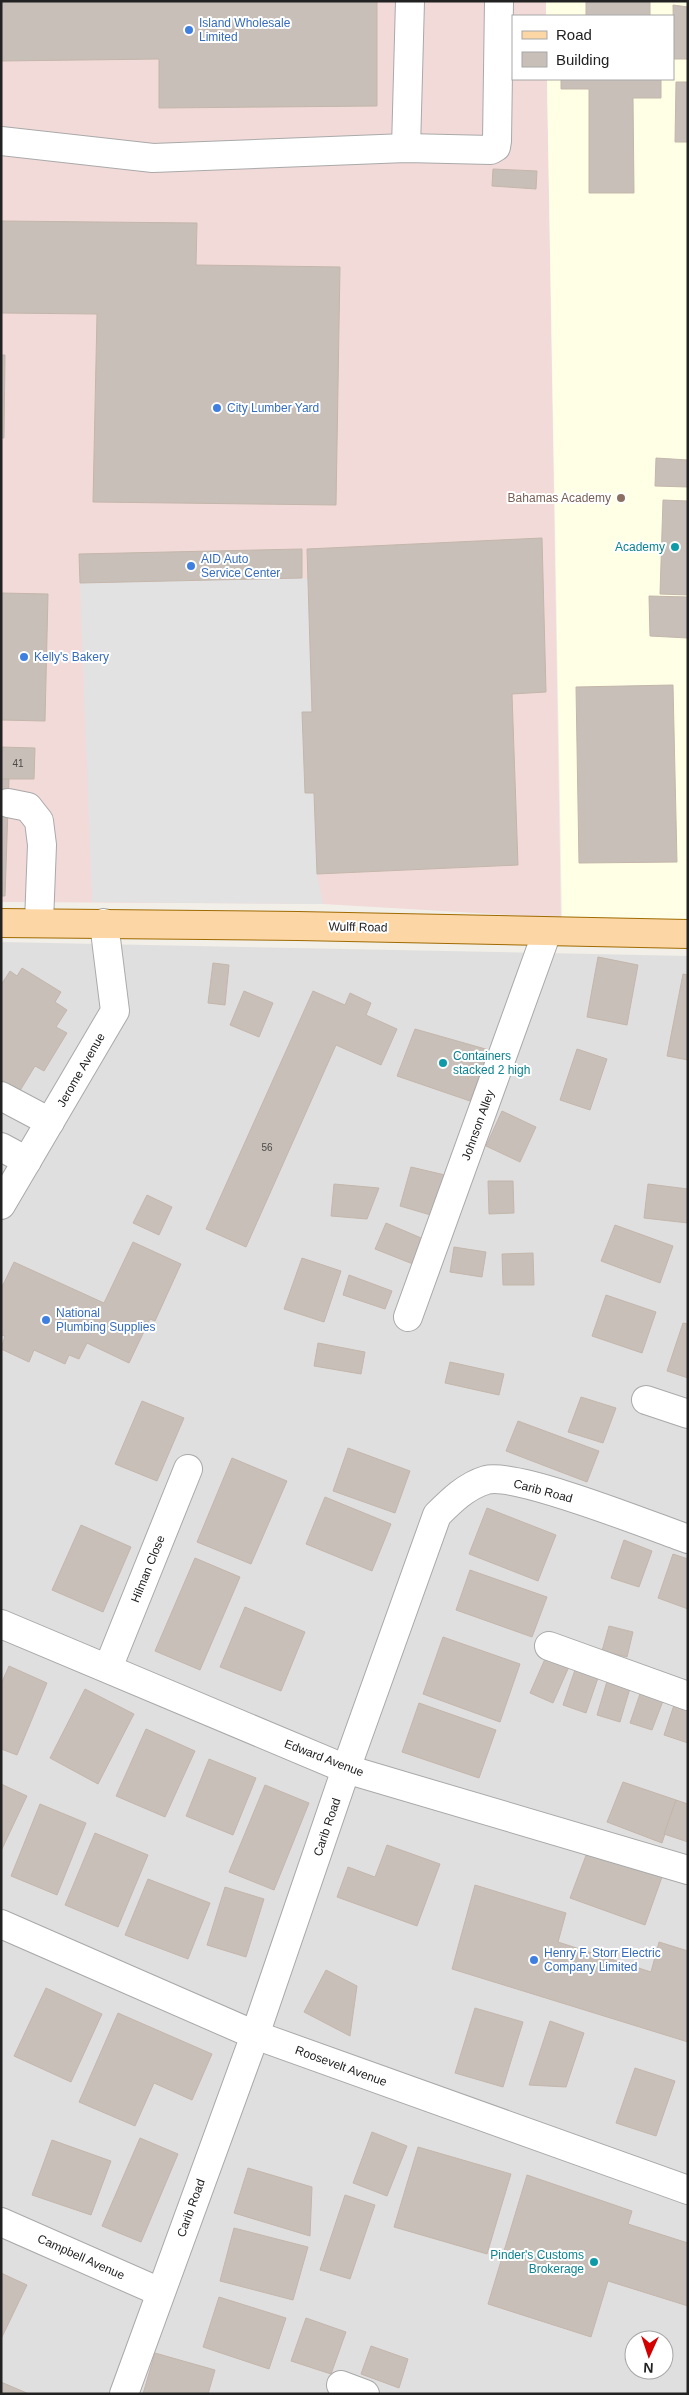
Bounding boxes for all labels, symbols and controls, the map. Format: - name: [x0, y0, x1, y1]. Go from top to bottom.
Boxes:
- legend: [512, 15, 674, 80]
- place label: Island Wholesale Limited: [199, 16, 291, 44]
- marker: Island Wholesale Limited: [183, 24, 195, 36]
- text: Road: [556, 26, 592, 43]
- text: Building: [556, 51, 609, 68]
- place label: City Lumber Yard: [227, 401, 319, 415]
- marker: City Lumber Yard: [211, 402, 223, 414]
- place label: Bahamas Academy: [508, 491, 611, 505]
- marker: Bahamas Academy: [615, 492, 627, 504]
- place label: Academy: [615, 540, 665, 554]
- marker: Academy: [669, 541, 681, 553]
- place label: AID Auto Service Center: [201, 552, 280, 580]
- marker: AID Auto Service Center: [185, 560, 197, 572]
- place label: Kelly's Bakery: [34, 650, 109, 664]
- marker: Kelly's Bakery: [18, 651, 30, 663]
- house number: 41: [12, 758, 24, 769]
- street label: Wulff Road: [328, 919, 388, 935]
- street label: Jerome Avenue: [54, 1030, 108, 1110]
- place label: Containers stacked 2 high: [453, 1049, 530, 1077]
- marker: Containers stacked 2 high: [437, 1057, 449, 1069]
- street label: Johnson Alley: [459, 1088, 497, 1162]
- house number: 56: [261, 1142, 273, 1153]
- place label: National Plumbing Supplies: [56, 1306, 155, 1334]
- marker: National Plumbing Supplies: [40, 1314, 52, 1326]
- street label: Carib Road: [512, 1476, 574, 1506]
- street label: Hilman Close: [128, 1533, 168, 1605]
- street label: Edward Avenue: [282, 1736, 366, 1780]
- street label: Carib Road: [310, 1796, 344, 1858]
- place label: Henry F. Storr Electric Company Limited: [544, 1946, 661, 1974]
- marker: Henry F. Storr Electric Company Limited: [528, 1954, 540, 1966]
- street label: Roosevelt Avenue: [293, 2043, 389, 2089]
- street label: Carib Road: [174, 2177, 208, 2239]
- street label: Campbell Avenue: [35, 2232, 127, 2283]
- place label: Pinder's Customs Brokerage: [490, 2248, 584, 2276]
- marker: Pinder's Customs Brokerage: [588, 2256, 600, 2268]
- north arrow: [624, 2330, 674, 2380]
- text: N: [643, 2360, 654, 2376]

